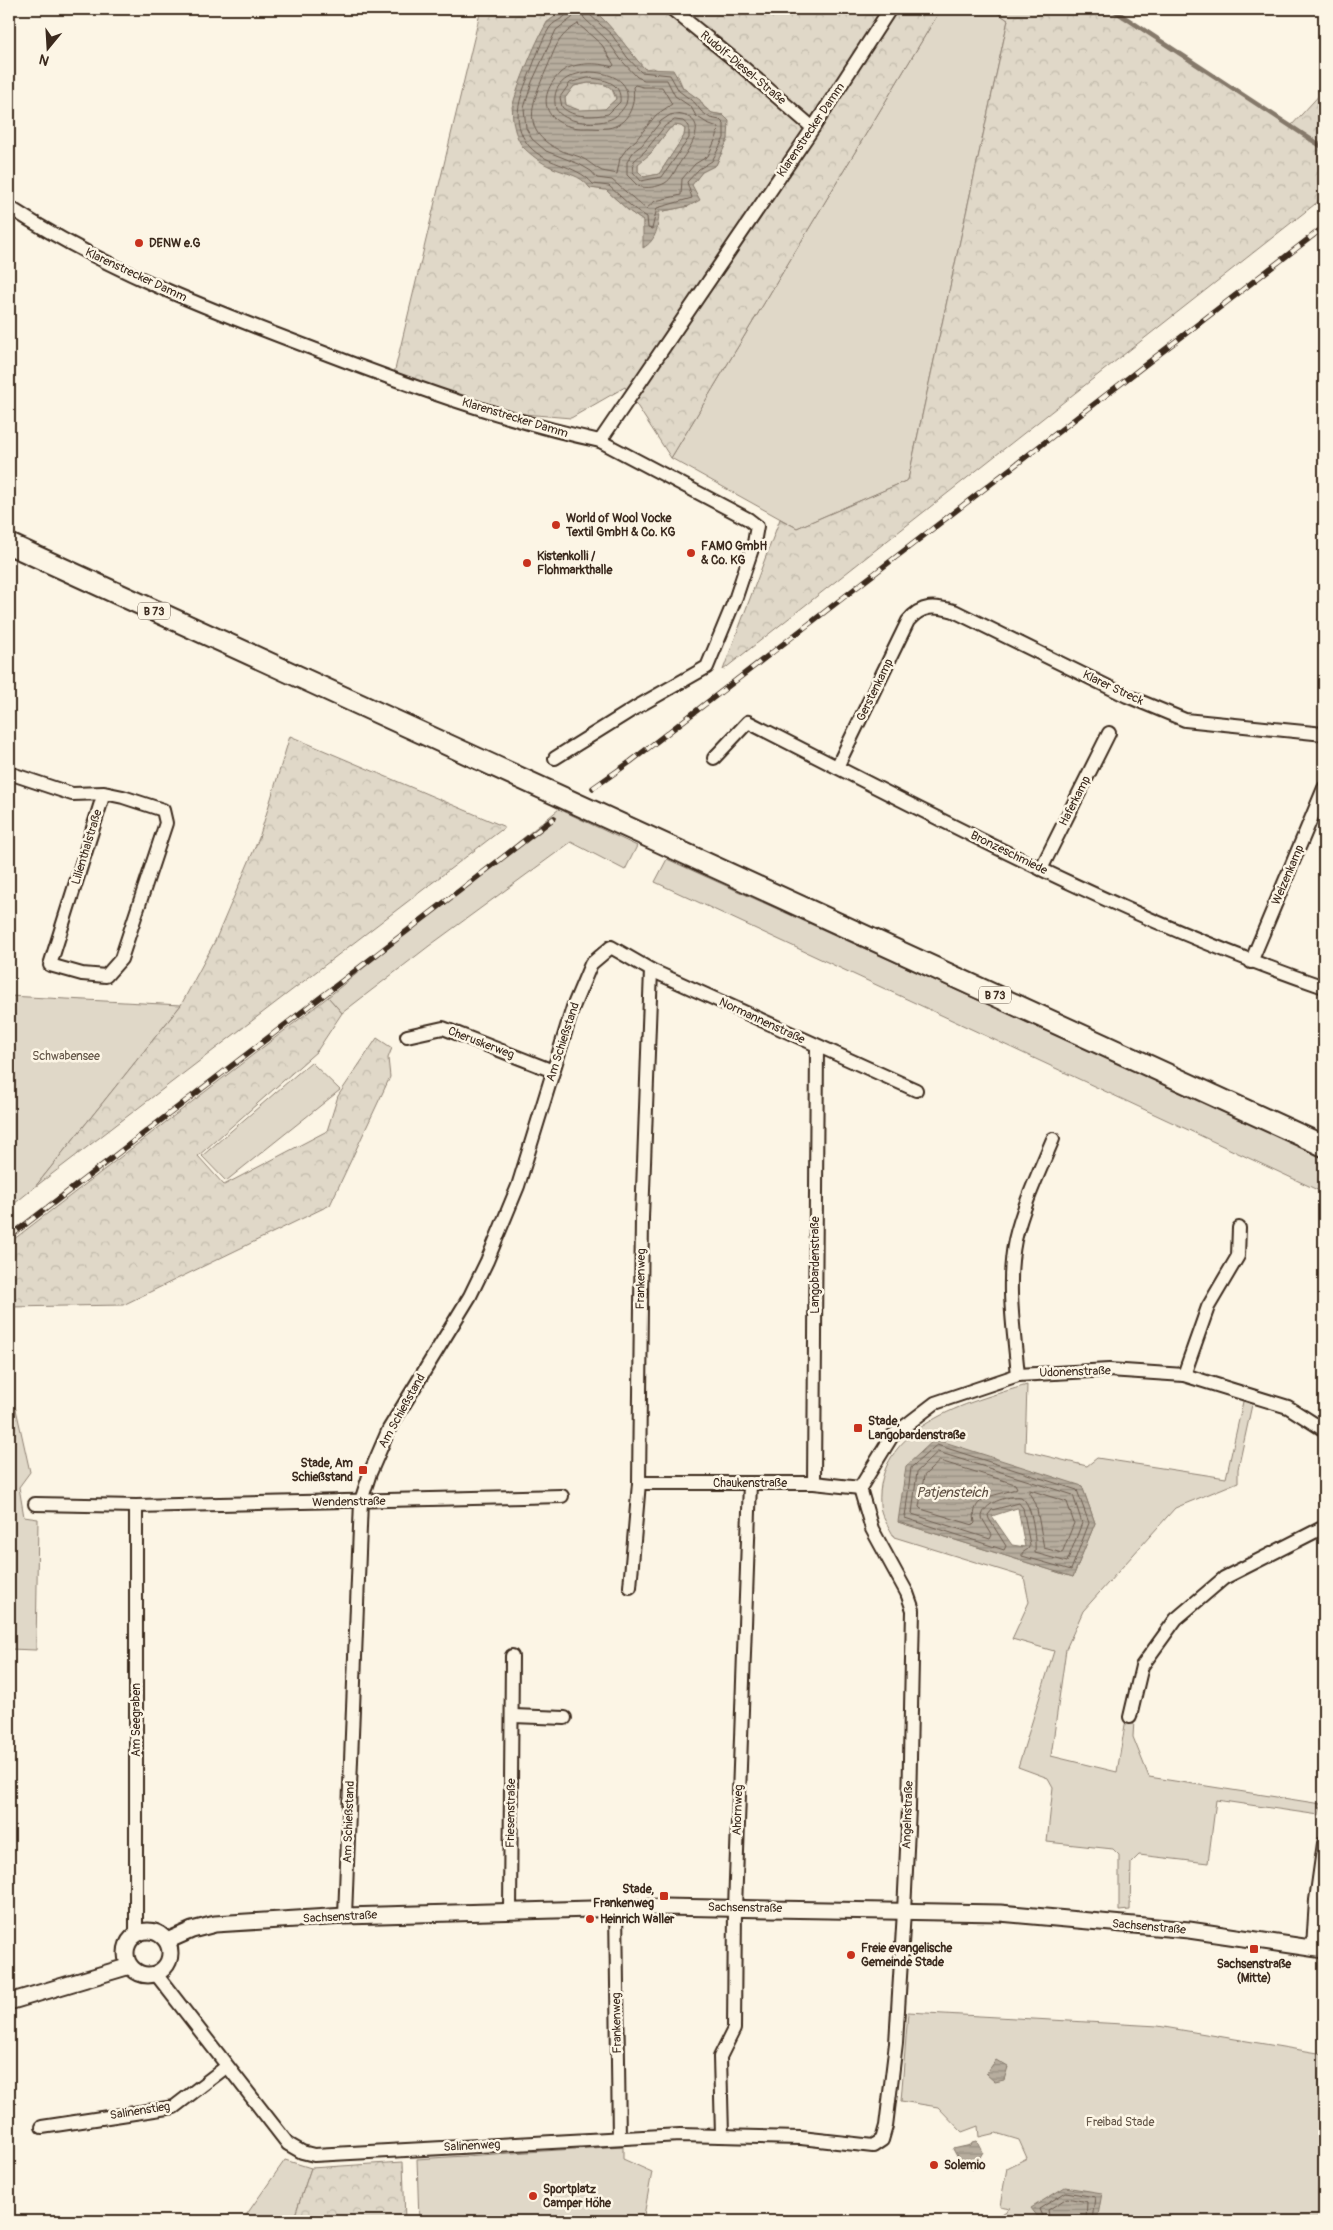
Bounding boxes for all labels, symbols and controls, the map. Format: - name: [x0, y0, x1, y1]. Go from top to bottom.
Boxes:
- north arrow: [22, 22, 72, 72]
- street label: Rudolf-Diesel-Straße: [697, 28, 789, 108]
- text: N: [37, 50, 51, 69]
- street label: Klarenstrecker Damm: [774, 80, 848, 180]
- place label: DENW e.G: [149, 236, 201, 251]
- marker: DENW e.G: [133, 237, 145, 249]
- street label: Klarenstrecker Damm: [83, 245, 190, 305]
- street label: Klarenstrecker Damm: [460, 395, 570, 441]
- place label: World of Wool Vocke Textil GmbH & Co. KG: [565, 511, 675, 540]
- marker: World of Wool Vocke Textil GmbH & Co. KG: [550, 519, 562, 531]
- place label: FAMO GmbH & Co. KG: [701, 539, 767, 568]
- marker: FAMO GmbH & Co. KG: [685, 547, 697, 559]
- place label: Kistenkolli / Flohmarkthalle: [537, 549, 613, 578]
- marker: Kistenkolli / Flohmarkthalle: [521, 557, 533, 569]
- road number: B 73: [138, 602, 170, 620]
- street label: Gerstenkamp: [853, 656, 897, 724]
- street label: Klarer Streck: [1080, 667, 1146, 709]
- street label: Haferkamp: [1056, 773, 1094, 829]
- street label: Lilienthalstraße: [68, 808, 106, 886]
- street label: Bronzeschmiede: [968, 828, 1050, 878]
- street label: Weizenkamp: [1269, 842, 1308, 907]
- road number: B 73: [979, 986, 1011, 1004]
- street label: Normannenstraße: [717, 995, 807, 1047]
- street label: Am Schießstand: [543, 1000, 583, 1083]
- street label: Cheruskerweg: [446, 1023, 516, 1063]
- park label: Schwabensee: [32, 1049, 100, 1064]
- street label: Langobardenstraße: [808, 1216, 823, 1314]
- street label: Frankenweg: [633, 1248, 649, 1310]
- street label: Udonenstraße: [1039, 1363, 1111, 1381]
- street label: Am Schießstand: [375, 1371, 429, 1451]
- place label: Stade, Langobardenstraße: [868, 1414, 967, 1443]
- marker: Stade, Langobardenstraße: [852, 1422, 864, 1434]
- place label: Stade, Am Schießstand: [291, 1456, 353, 1485]
- marker: Stade, Am Schießstand: [357, 1464, 369, 1476]
- street label: Chaukenstraße: [713, 1476, 787, 1491]
- water label: Patjensteich: [916, 1484, 989, 1501]
- street label: Wendenstraße: [312, 1494, 386, 1510]
- street label: Am Seegraben: [129, 1683, 144, 1757]
- street label: Friesenstraße: [503, 1778, 519, 1848]
- street label: Am Schießstand: [340, 1780, 358, 1863]
- street label: Angelnstraße: [899, 1780, 917, 1849]
- street label: Ahornweg: [730, 1784, 746, 1836]
- place label: Stade, Frankenweg: [593, 1882, 654, 1911]
- marker: Stade, Frankenweg: [658, 1890, 670, 1902]
- street label: Sachsenstraße: [708, 1900, 782, 1916]
- street label: Sachsenstraße: [302, 1908, 378, 1926]
- place label: Heinrich Waller: [600, 1912, 675, 1927]
- marker: Heinrich Waller: [584, 1913, 596, 1925]
- street label: Sachsenstraße: [1111, 1916, 1187, 1938]
- place label: Freie evangelische Gemeinde Stade: [861, 1941, 953, 1970]
- marker: Sachsenstraße (Mitte): [1248, 1943, 1260, 1955]
- marker: Freie evangelische Gemeinde Stade: [845, 1949, 857, 1961]
- place label: Sachsenstraße (Mitte): [1217, 1957, 1292, 1986]
- street label: Frankenweg: [609, 1992, 625, 2054]
- street label: Salinenstieg: [109, 2099, 171, 2123]
- park label: Freibad Stade: [1086, 2115, 1154, 2130]
- street label: Salinenweg: [443, 2137, 501, 2155]
- place label: Solemio: [944, 2158, 986, 2173]
- marker: Solemio: [928, 2159, 940, 2171]
- place label: Sportplatz Camper Höhe: [543, 2182, 612, 2211]
- marker: Sportplatz Camper Höhe: [527, 2190, 539, 2202]

